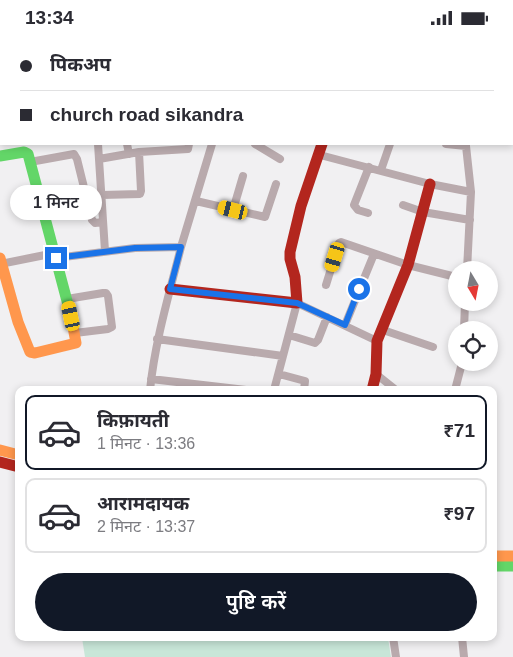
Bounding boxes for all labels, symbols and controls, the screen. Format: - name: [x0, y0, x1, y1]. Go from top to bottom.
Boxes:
- text: 13:34: [25, 7, 74, 28]
- text: पिकअप: [50, 54, 111, 75]
- text: church road sikandra: [50, 104, 243, 125]
- callout: 1 मिनट: [10, 185, 102, 221]
- text: 1 मिनट: [33, 194, 79, 211]
- car: [216, 199, 249, 221]
- car: [323, 240, 346, 274]
- route end: [45, 247, 67, 269]
- north arrow: [448, 261, 498, 311]
- map controls: [448, 261, 498, 371]
- route start: [348, 278, 370, 300]
- car: [60, 300, 81, 332]
- button: locate: [448, 321, 498, 371]
- icon: car: [37, 410, 82, 455]
- text: किफ़ायती: [97, 410, 169, 431]
- text: ₹71: [443, 420, 475, 441]
- text: 1 मिनट · 13:36: [97, 435, 195, 452]
- icon: car: [37, 493, 82, 538]
- text: आरामदायक: [97, 493, 189, 514]
- text: ₹97: [443, 503, 475, 524]
- text: 2 मिनट · 13:37: [97, 518, 195, 535]
- button: पुष्टि करें: [35, 573, 477, 631]

